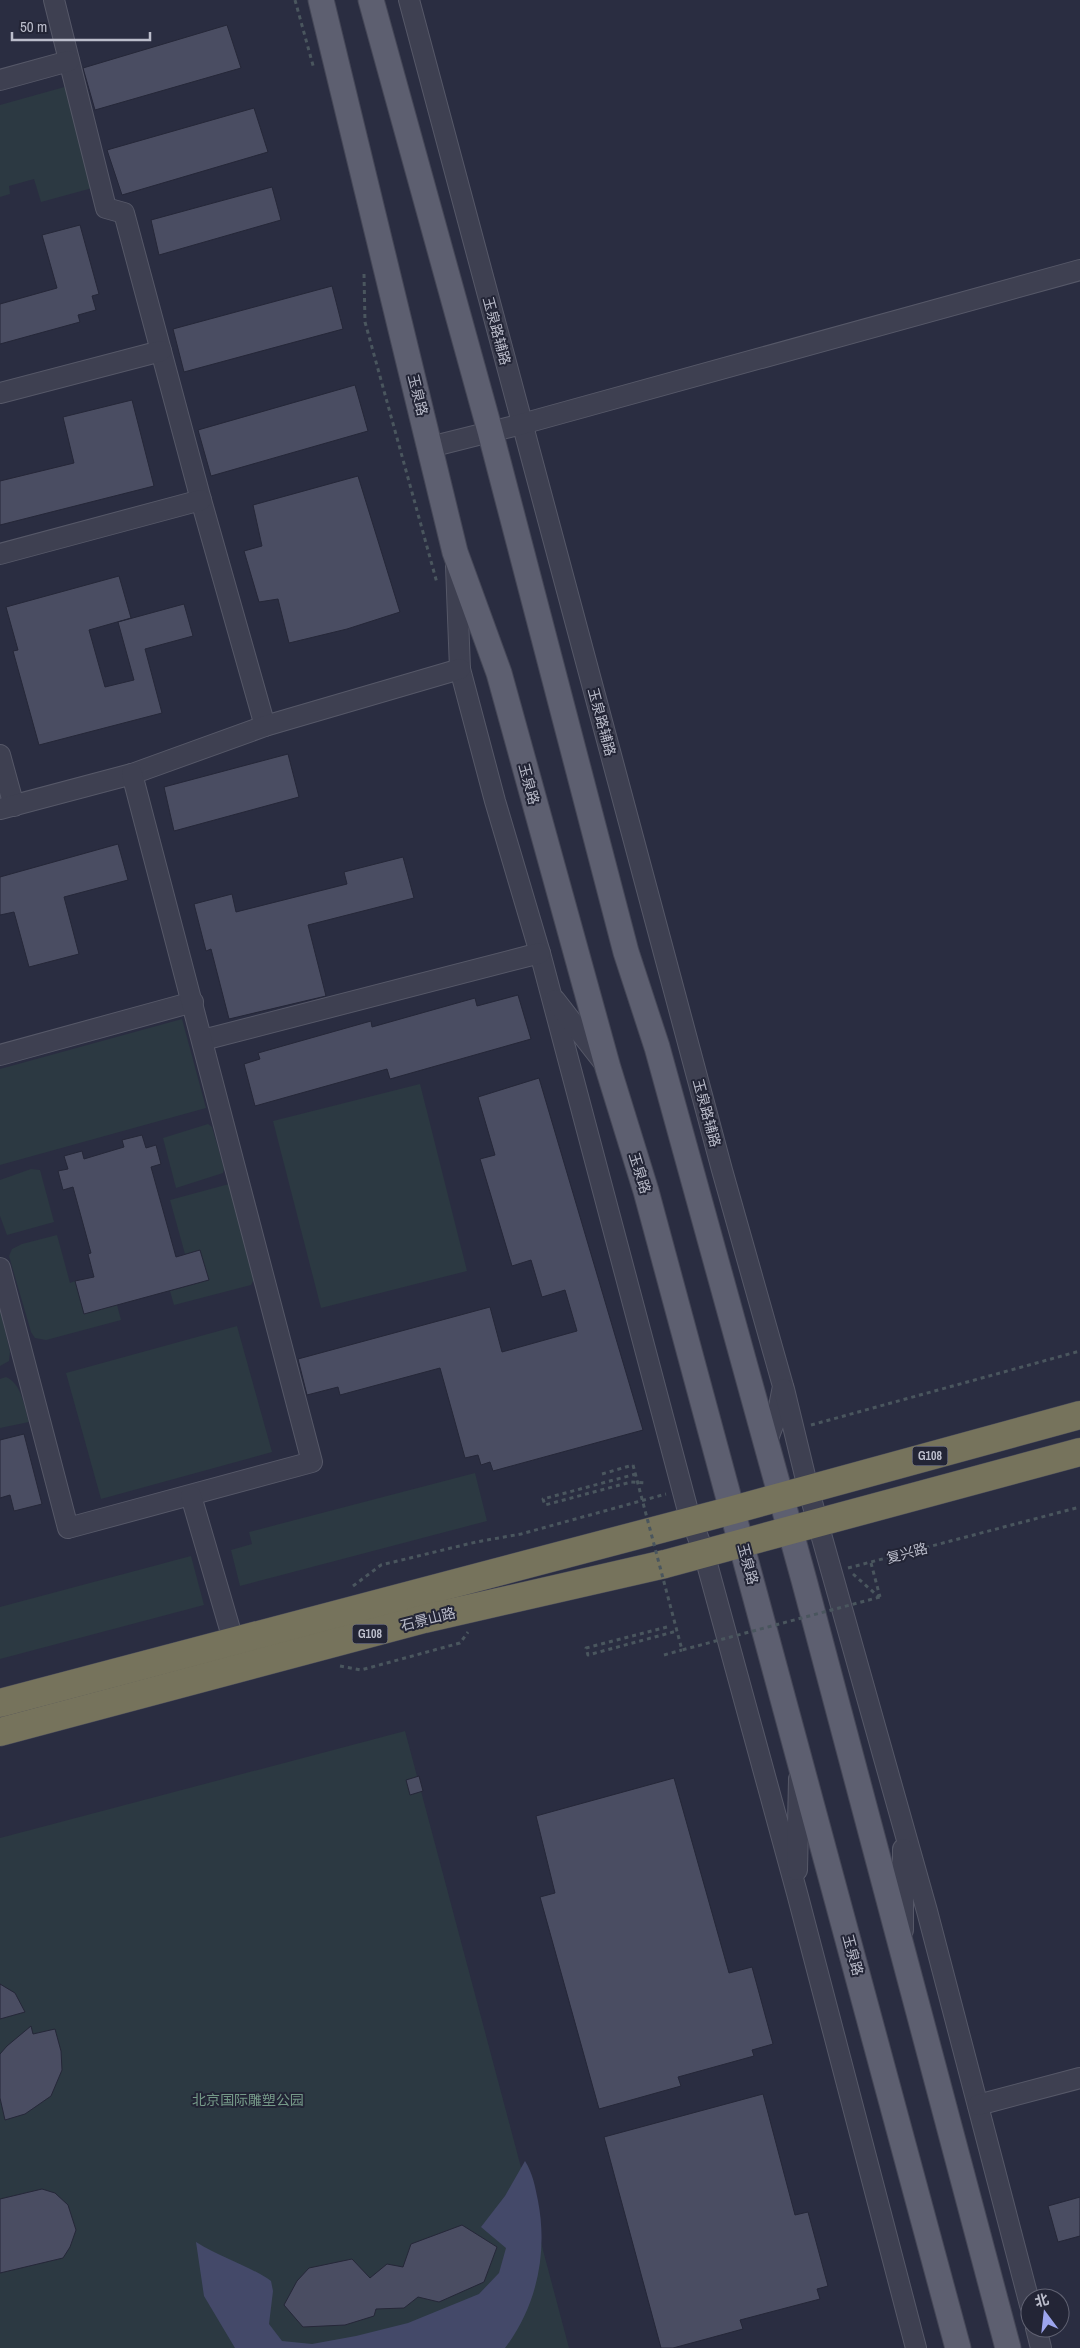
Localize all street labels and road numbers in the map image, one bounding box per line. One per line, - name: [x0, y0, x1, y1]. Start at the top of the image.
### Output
- street label: 玉泉路辅路: [479, 295, 515, 367]
- street label: 玉泉路: [404, 372, 432, 418]
- street label: 玉泉路辅路: [584, 686, 620, 758]
- street label: 玉泉路: [515, 761, 543, 807]
- street label: 玉泉路辅路: [689, 1077, 725, 1149]
- street label: 玉泉路: [625, 1150, 655, 1196]
- road number: G108: [912, 1446, 948, 1465]
- street label: 复兴路: [884, 1539, 930, 1567]
- street label: 玉泉路: [734, 1541, 762, 1587]
- street label: 石景山路: [399, 1603, 457, 1635]
- road number: G108: [352, 1625, 388, 1644]
- street label: 玉泉路: [839, 1932, 867, 1978]

